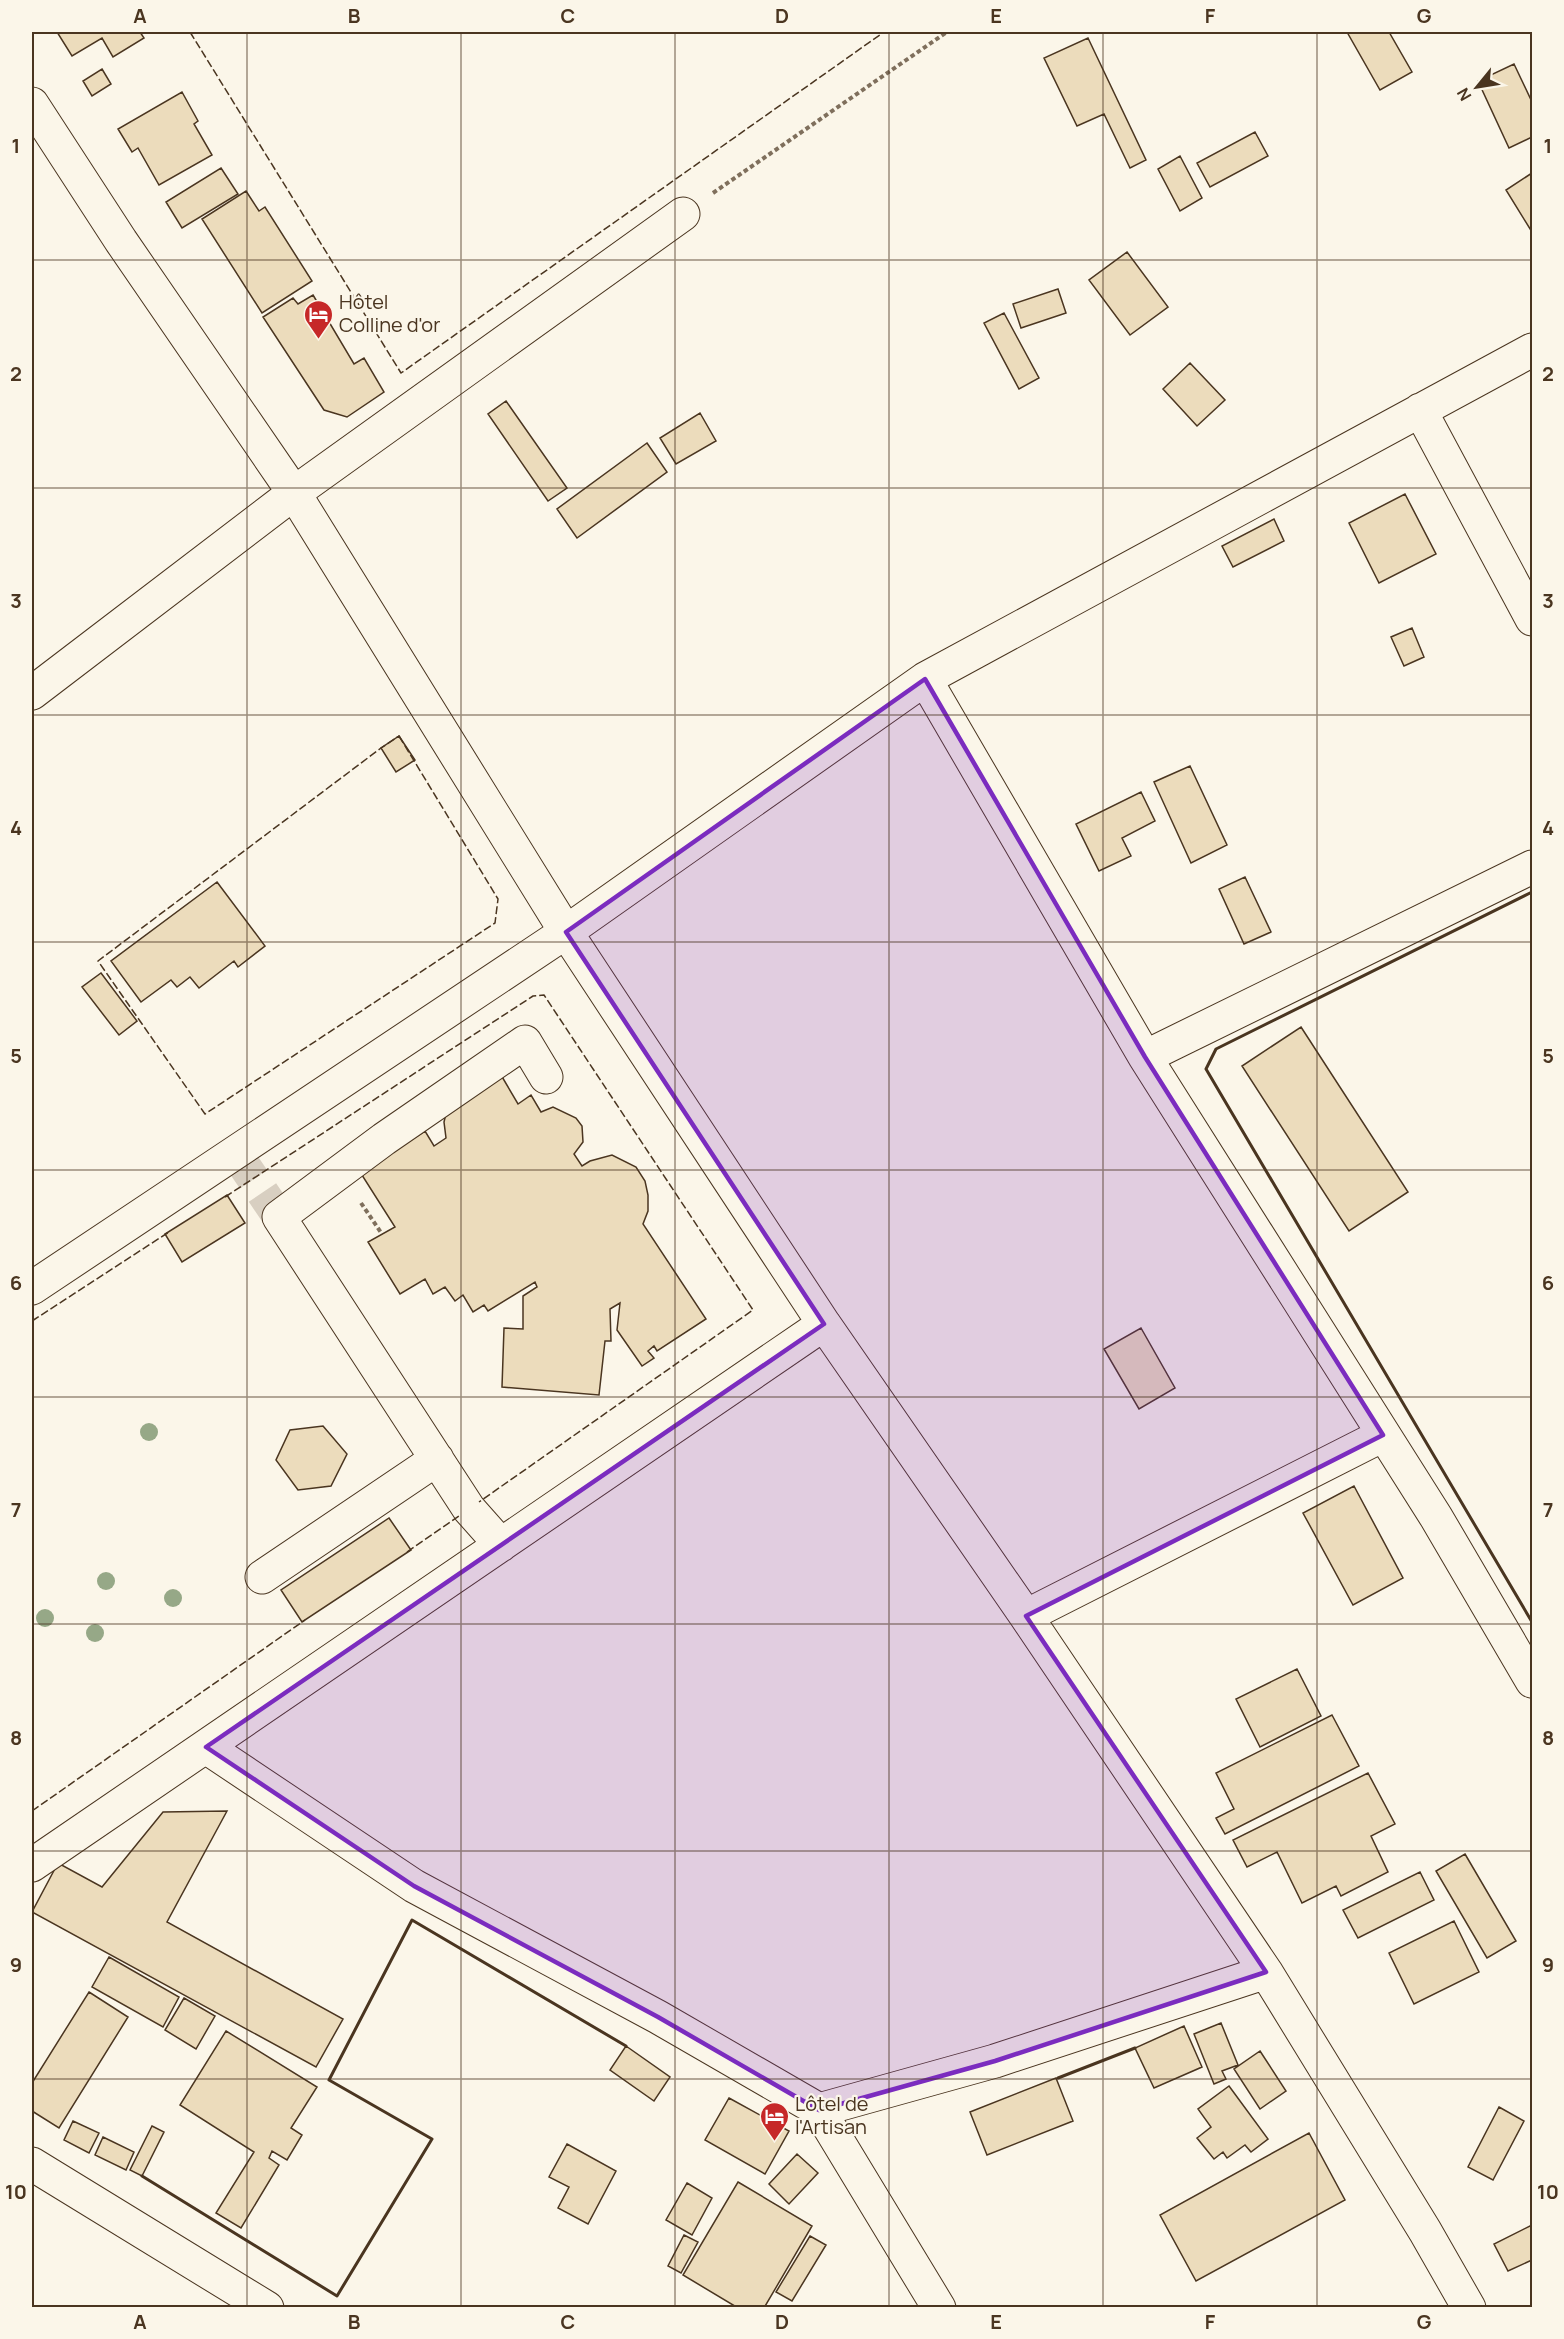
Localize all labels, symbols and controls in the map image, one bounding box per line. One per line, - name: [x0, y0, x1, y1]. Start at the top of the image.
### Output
- text: A: [133, 2, 147, 29]
- text: B: [348, 2, 361, 29]
- text: C: [561, 2, 575, 29]
- text: D: [775, 2, 789, 29]
- text: E: [990, 2, 1002, 29]
- text: F: [1205, 2, 1216, 29]
- text: G: [1417, 2, 1432, 29]
- north arrow: [1447, 57, 1507, 117]
- text: N: [1452, 84, 1476, 105]
- text: 1: [12, 132, 20, 159]
- text: 1: [1544, 132, 1552, 159]
- place label: Hôtel Colline d'or: [339, 288, 440, 338]
- hotel icon: Hôtel Colline d'or: [302, 298, 334, 340]
- text: 2: [10, 360, 22, 387]
- text: 2: [1542, 360, 1554, 387]
- text: 3: [10, 587, 22, 614]
- text: 3: [1542, 587, 1554, 614]
- text: 4: [10, 814, 22, 841]
- text: 4: [1542, 814, 1554, 841]
- text: 5: [10, 1042, 22, 1069]
- text: 5: [1542, 1042, 1554, 1069]
- text: 6: [10, 1269, 22, 1296]
- text: 6: [1542, 1269, 1554, 1296]
- text: 7: [11, 1496, 21, 1523]
- text: 7: [1543, 1496, 1553, 1523]
- text: 8: [10, 1724, 22, 1751]
- text: 8: [1542, 1724, 1554, 1751]
- text: 9: [10, 1951, 22, 1978]
- text: 9: [1542, 1951, 1554, 1978]
- place label: Lôtel de l'Artisan: [795, 2090, 869, 2140]
- hotel icon: Lôtel de l'Artisan: [758, 2100, 790, 2142]
- text: 10: [5, 2178, 27, 2205]
- text: 10: [1537, 2178, 1559, 2205]
- text: A: [133, 2308, 147, 2335]
- text: B: [348, 2308, 361, 2335]
- text: C: [561, 2308, 575, 2335]
- text: D: [775, 2308, 789, 2335]
- text: E: [990, 2308, 1002, 2335]
- text: F: [1205, 2308, 1216, 2335]
- text: G: [1417, 2308, 1432, 2335]

